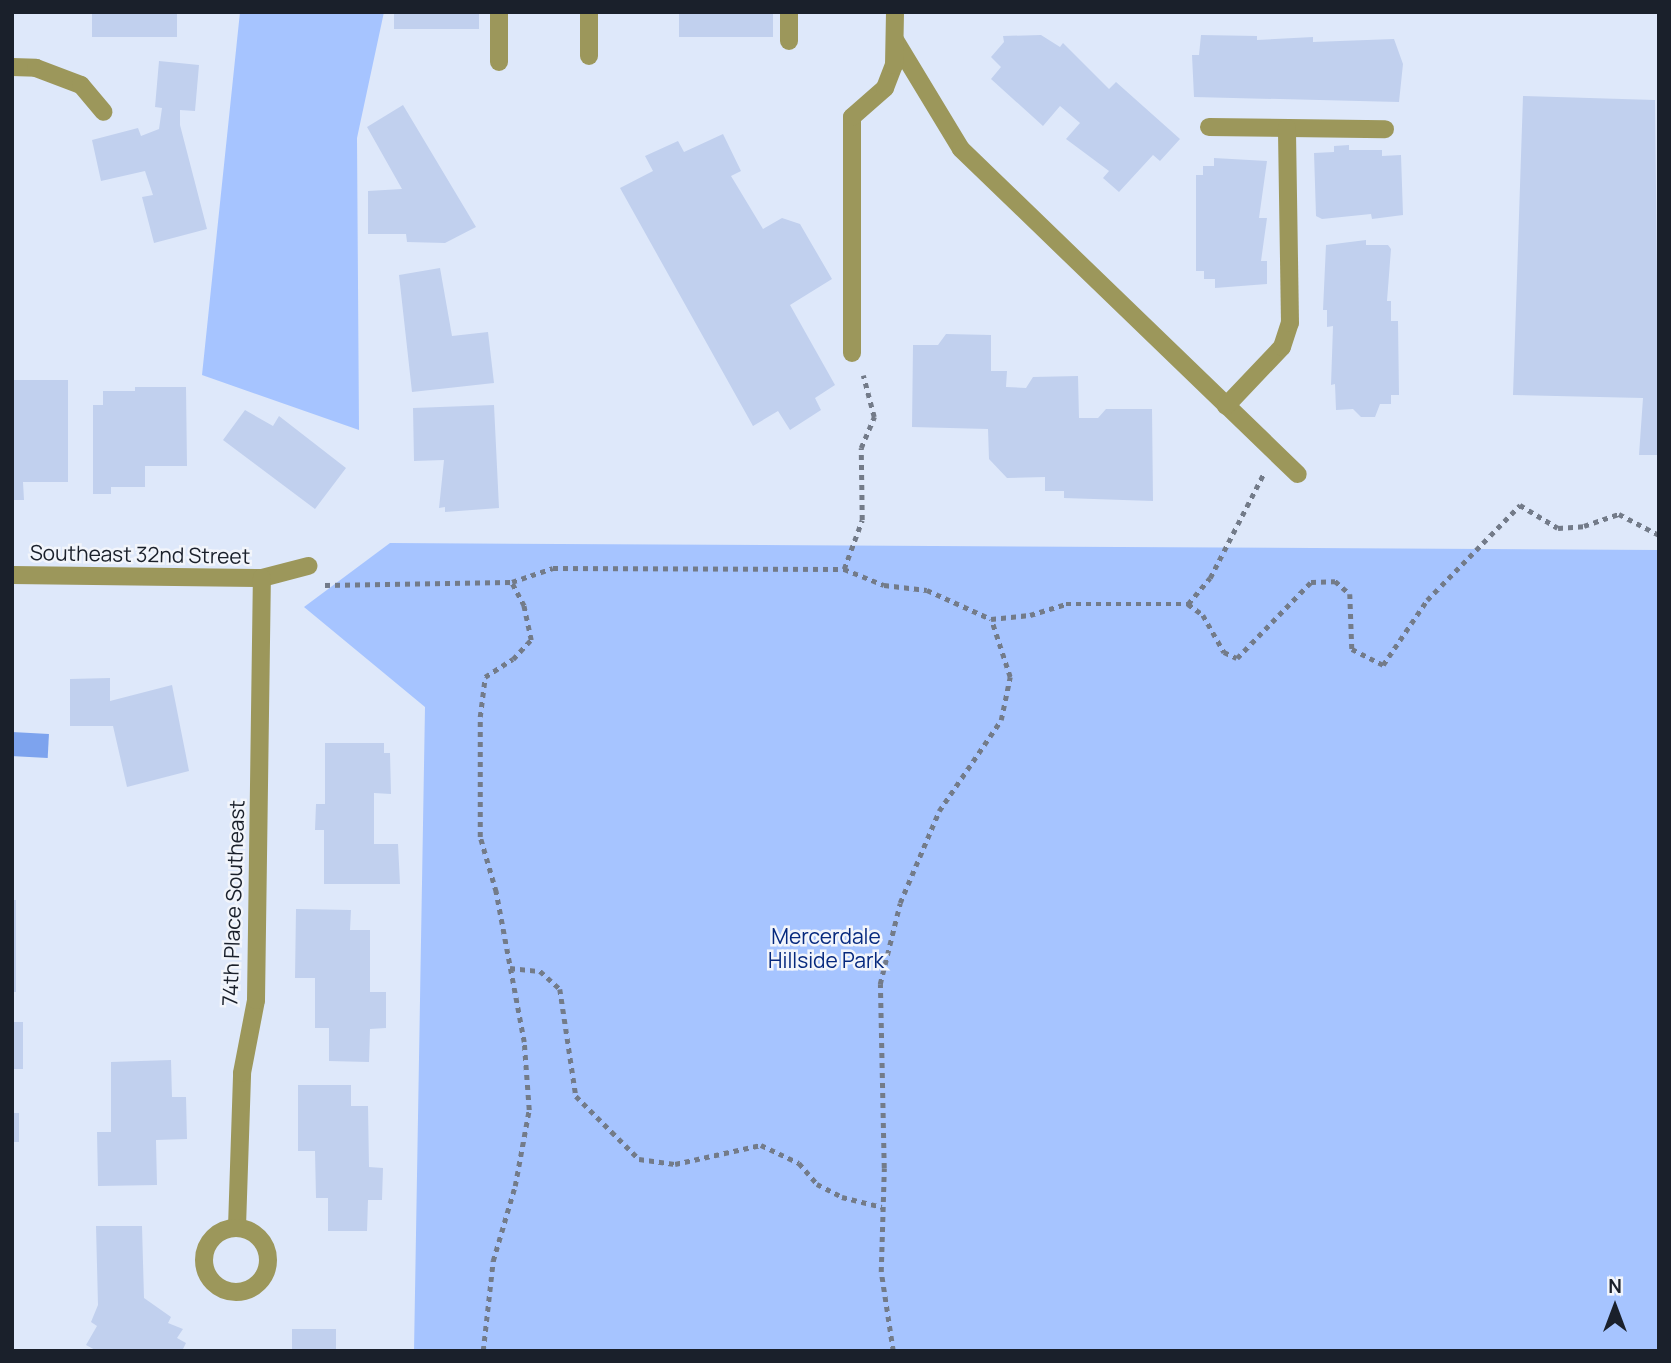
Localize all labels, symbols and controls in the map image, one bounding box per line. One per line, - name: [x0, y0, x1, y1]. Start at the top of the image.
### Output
- street label: Southeast 32nd Street: [30, 539, 250, 569]
- street label: 74th Place Southeast: [217, 800, 249, 1006]
- park label: Mercerdale Hillside Park: [768, 923, 884, 973]
- north arrow: [1580, 1272, 1650, 1342]
- text: N: [1608, 1273, 1622, 1299]

